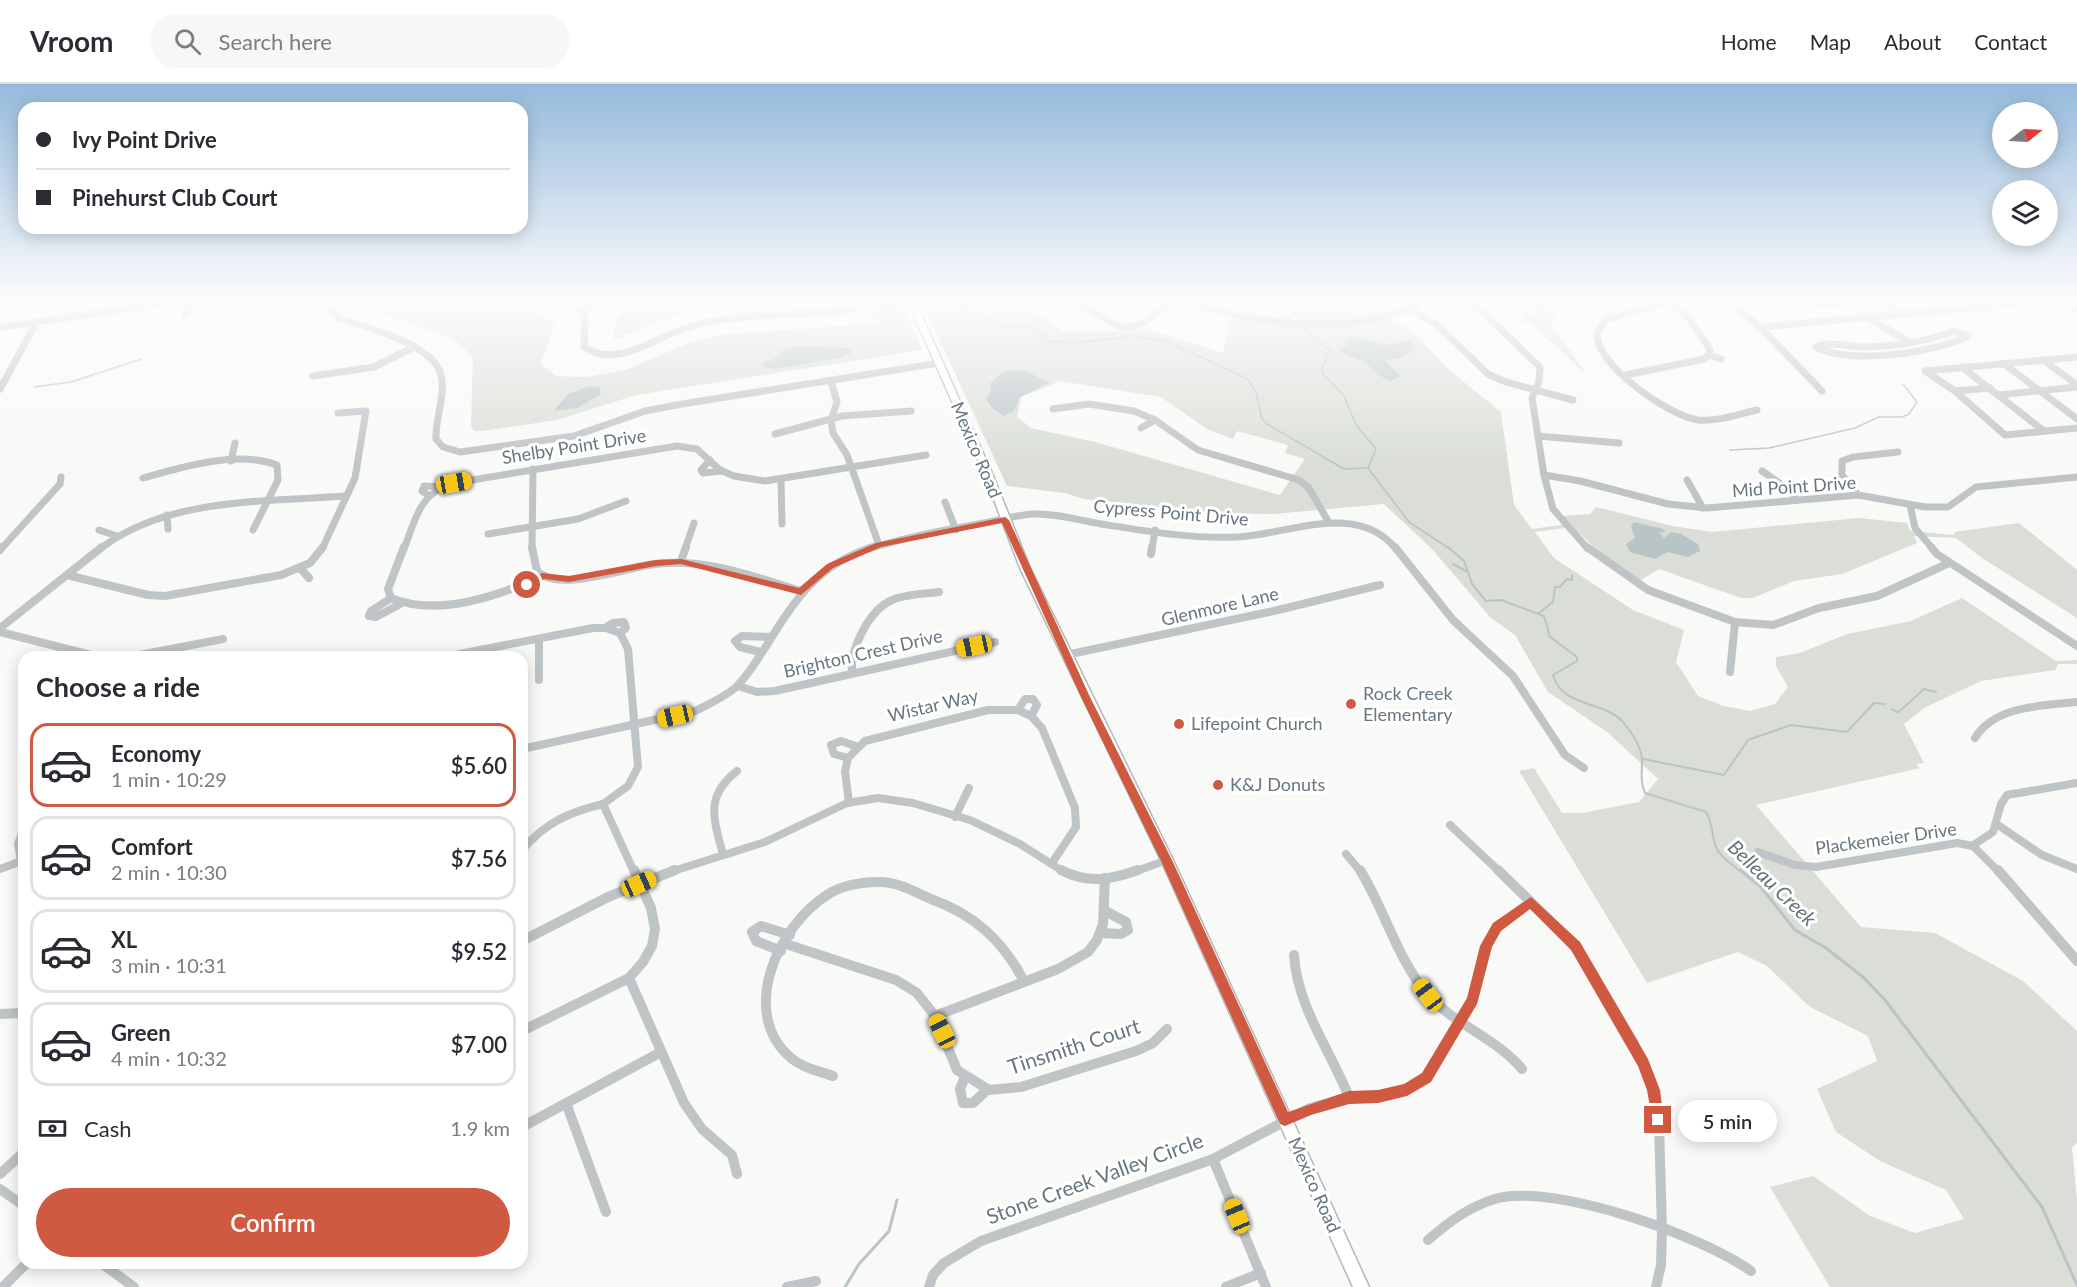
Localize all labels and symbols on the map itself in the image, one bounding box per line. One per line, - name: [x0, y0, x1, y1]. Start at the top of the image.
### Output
- north arrow: [1992, 102, 2058, 168]
- street label: Mexico Road: [947, 398, 1007, 501]
- street label: Shelby Point Drive: [500, 424, 647, 468]
- car: [435, 471, 473, 495]
- street label: Mid Point Drive: [1731, 471, 1857, 501]
- street label: Cypress Point Drive: [1093, 494, 1250, 530]
- route start: [513, 571, 540, 598]
- street label: Glenmore Lane: [1159, 582, 1281, 630]
- street label: Brighton Crest Drive: [781, 624, 944, 682]
- car: [955, 633, 993, 659]
- place label: Rock Creek Elementary: [1363, 682, 1453, 725]
- street label: Wistar Way: [885, 684, 981, 726]
- marker: Rock Creek Elementary: [1344, 697, 1358, 711]
- car: [655, 703, 695, 729]
- place label: Lifepoint Church: [1191, 712, 1323, 734]
- marker: Lifepoint Church: [1172, 717, 1186, 731]
- place label: K&J Donuts: [1230, 773, 1325, 795]
- marker: K&J Donuts: [1211, 778, 1225, 792]
- street label: Plackemeier Drive: [1814, 817, 1958, 859]
- water label: Belleau Creek: [1724, 834, 1822, 931]
- car: [619, 868, 659, 900]
- car: [1410, 975, 1446, 1015]
- car: [926, 1011, 958, 1051]
- street label: Tinsmith Court: [1004, 1012, 1143, 1079]
- callout: 5 min: [1679, 1099, 1778, 1141]
- route end: [1644, 1106, 1671, 1133]
- street label: Stone Creek Valley Circle: [983, 1127, 1206, 1229]
- street label: Mexico Road: [1284, 1133, 1346, 1236]
- car: [1222, 1196, 1252, 1236]

